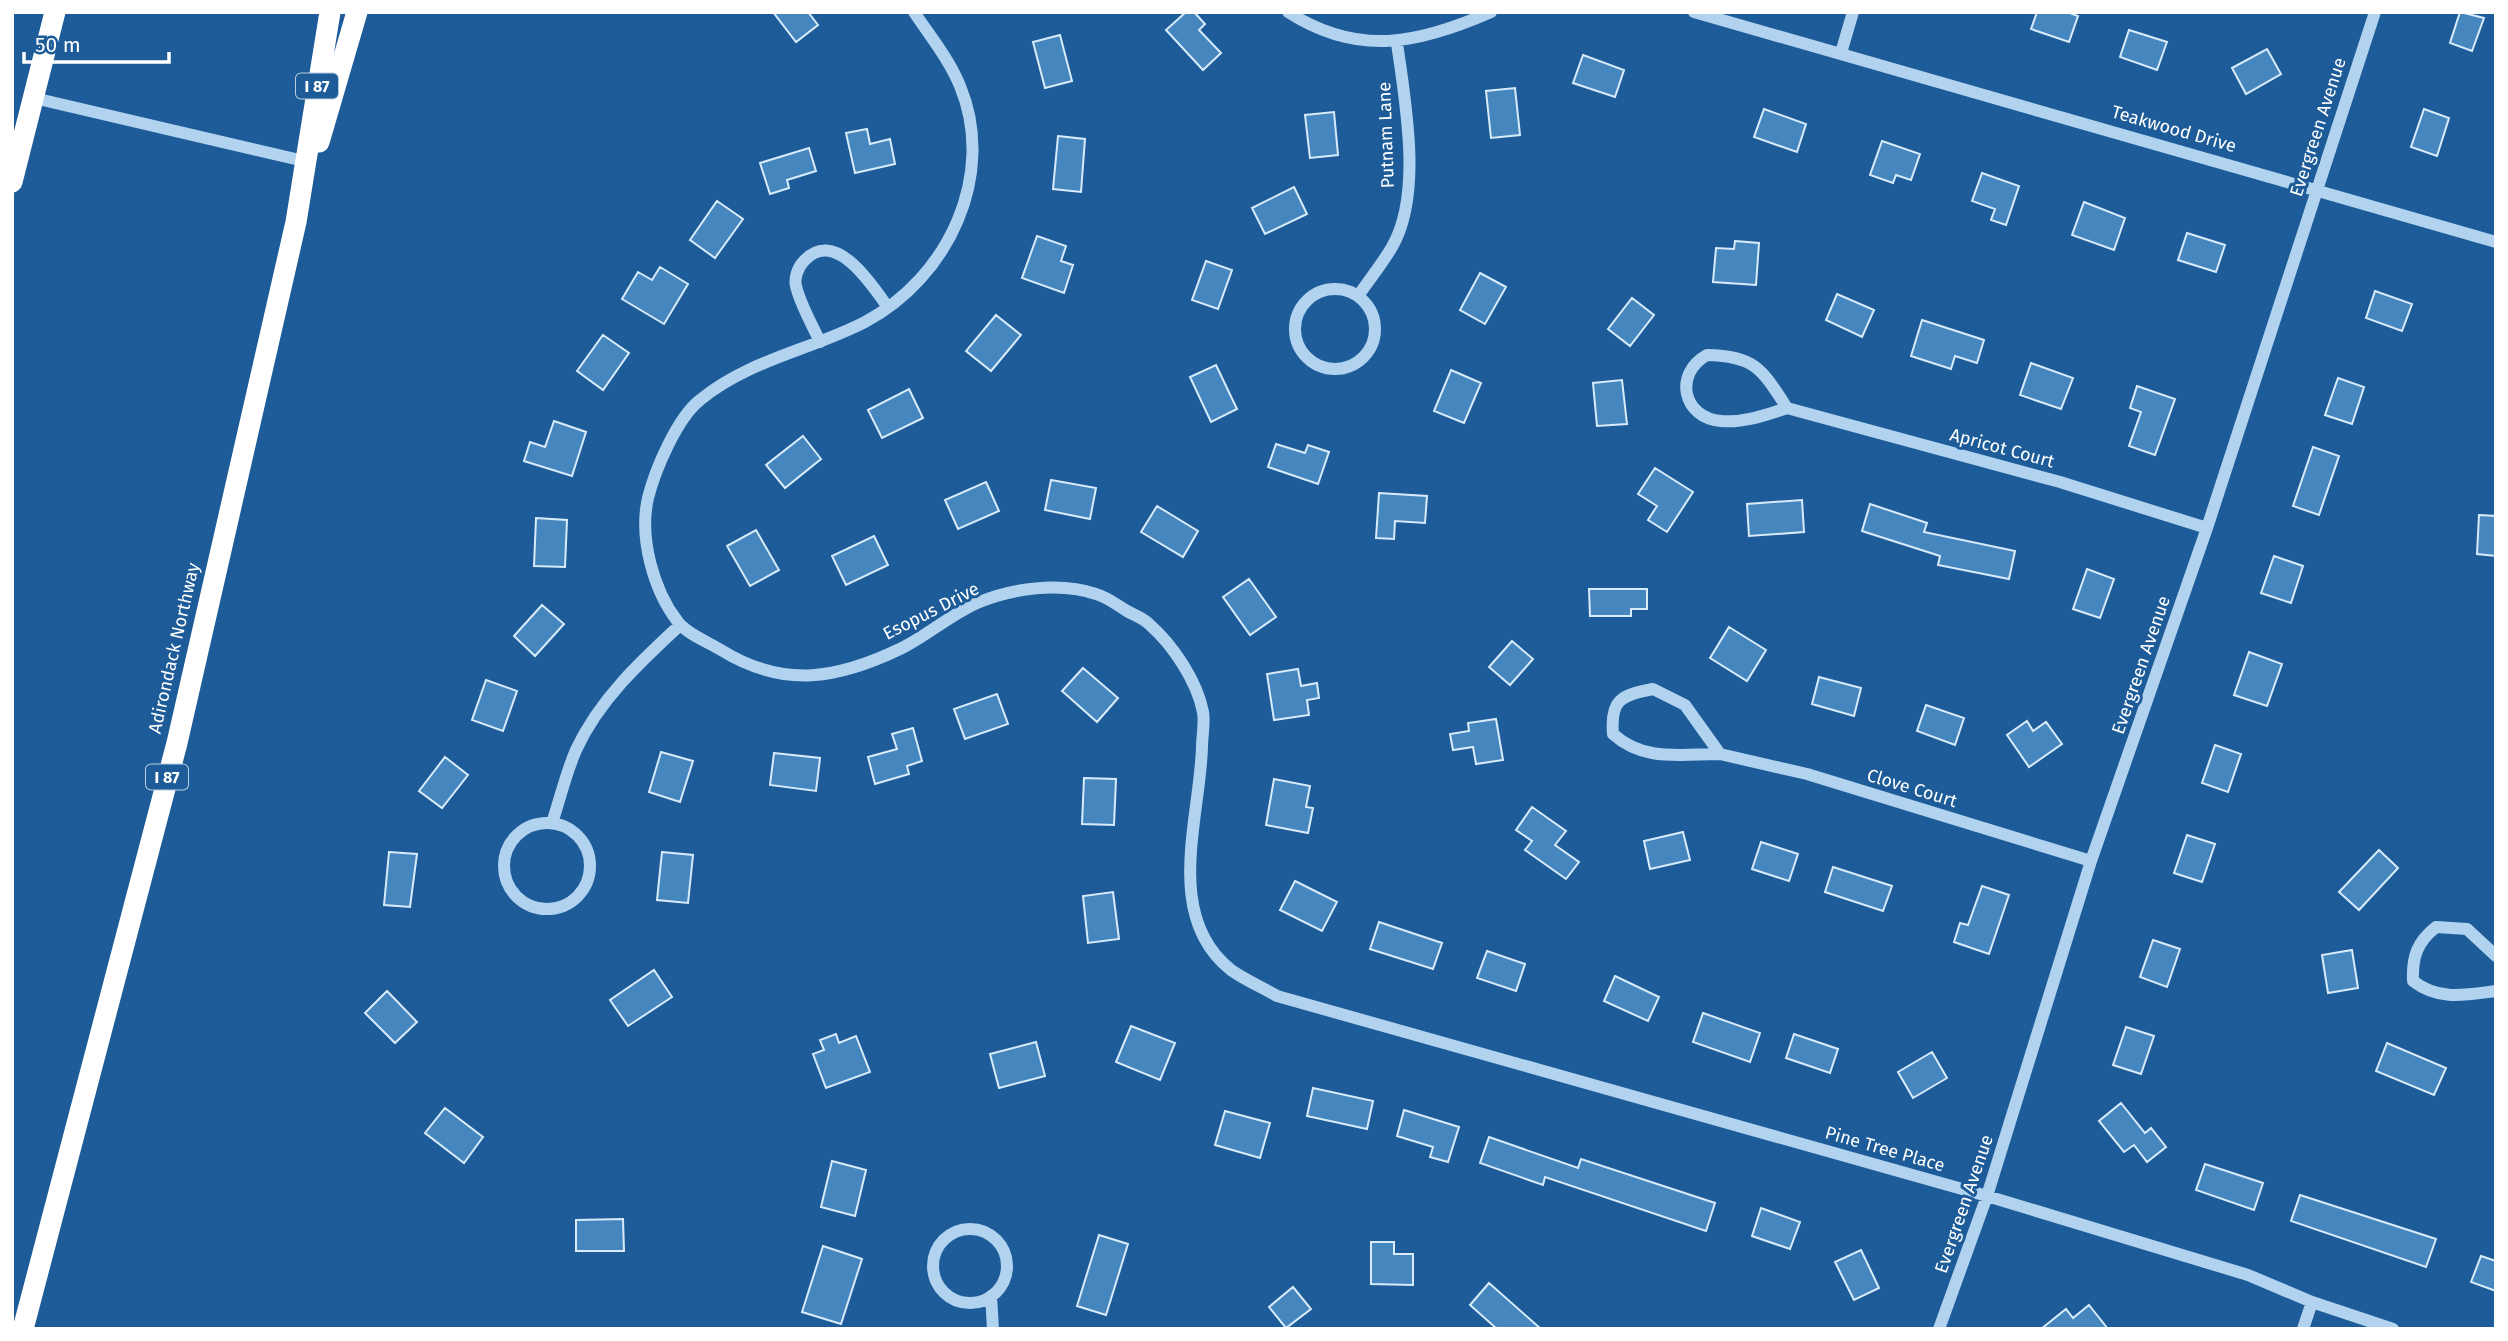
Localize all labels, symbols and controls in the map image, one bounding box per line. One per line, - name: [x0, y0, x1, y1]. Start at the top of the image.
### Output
- scale bar: [24, 21, 170, 65]
- text: 50 m: [35, 32, 81, 58]
- street label: Evergreen Avenue: [2285, 55, 2351, 199]
- road number: I 87: [296, 74, 338, 99]
- street label: Putnam Lane: [1373, 81, 1399, 189]
- street label: Teakwood Drive: [2109, 101, 2239, 157]
- street label: Apricot Court: [1947, 423, 2057, 473]
- street label: Adirondack Northway: [144, 560, 204, 736]
- street label: Esopus Drive: [879, 577, 983, 645]
- street label: Evergreen Avenue: [2107, 593, 2175, 737]
- road number: I 87: [146, 764, 188, 790]
- street label: Clove Court: [1864, 764, 1960, 812]
- street label: Pine Tree Place: [1823, 1121, 1947, 1177]
- street label: Evergreen Avenue: [1930, 1132, 1998, 1276]

